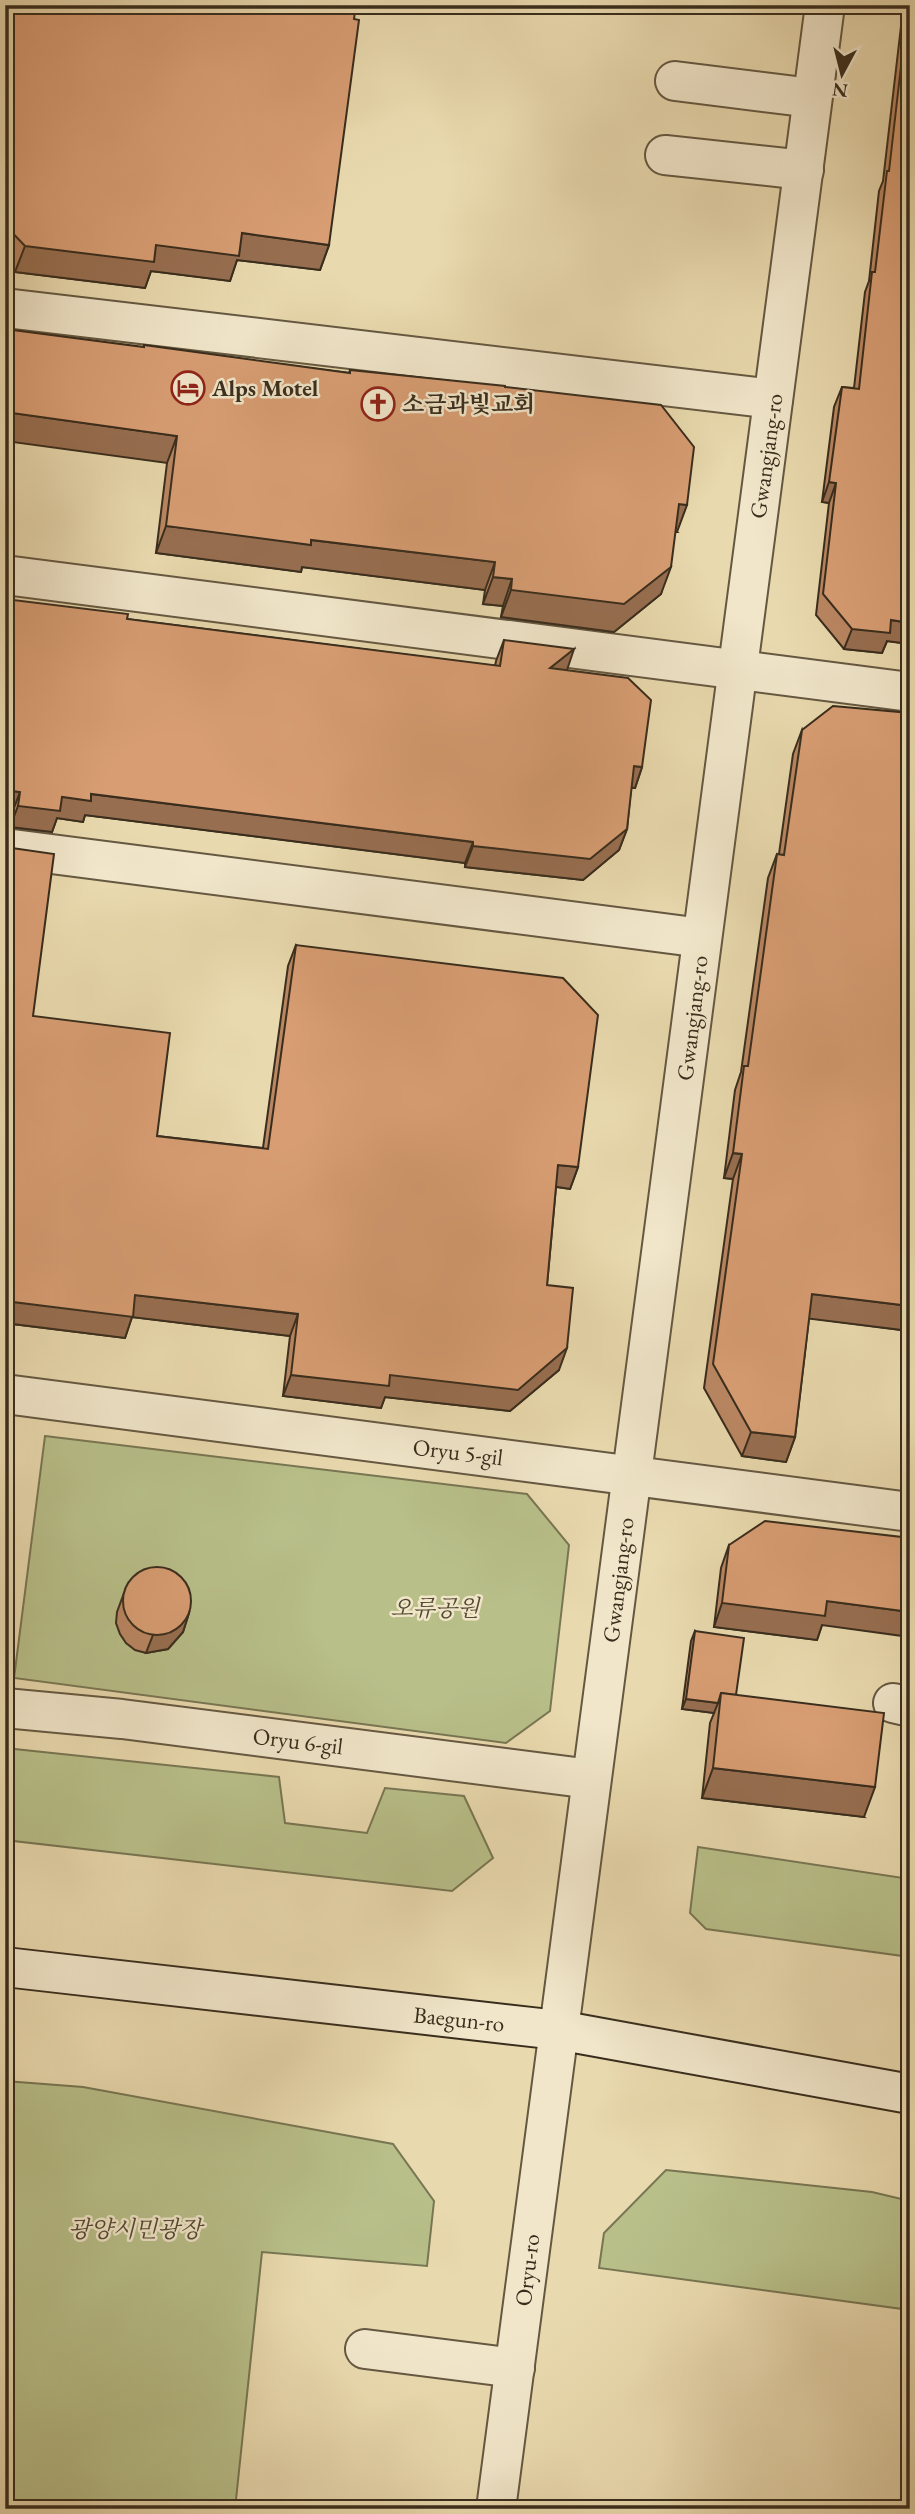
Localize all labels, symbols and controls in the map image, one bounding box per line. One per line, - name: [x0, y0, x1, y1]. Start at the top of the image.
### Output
- north arrow: [806, 38, 876, 108]
- text: N: [830, 77, 849, 104]
- hotel icon: Alps Motel: [169, 369, 207, 407]
- place label: Alps Motel: [211, 373, 319, 403]
- church icon: 소금과빛교회: [359, 385, 397, 423]
- place label: 소금과빛교회: [402, 389, 535, 419]
- street label: Gwangjang-ro: [742, 392, 790, 520]
- street label: Gwangjang-ro: [669, 954, 715, 1082]
- street label: Oryu 5-gil: [411, 1432, 505, 1472]
- street label: Gwangjang-ro: [595, 1516, 641, 1644]
- park label: 오류공원: [391, 1593, 481, 1623]
- street label: Oryu 6-gil: [251, 1721, 345, 1761]
- street label: Baegun-ro: [412, 1999, 506, 2039]
- park label: 광양시민광장: [68, 2214, 205, 2244]
- street label: Oryu-ro: [508, 2232, 546, 2308]

